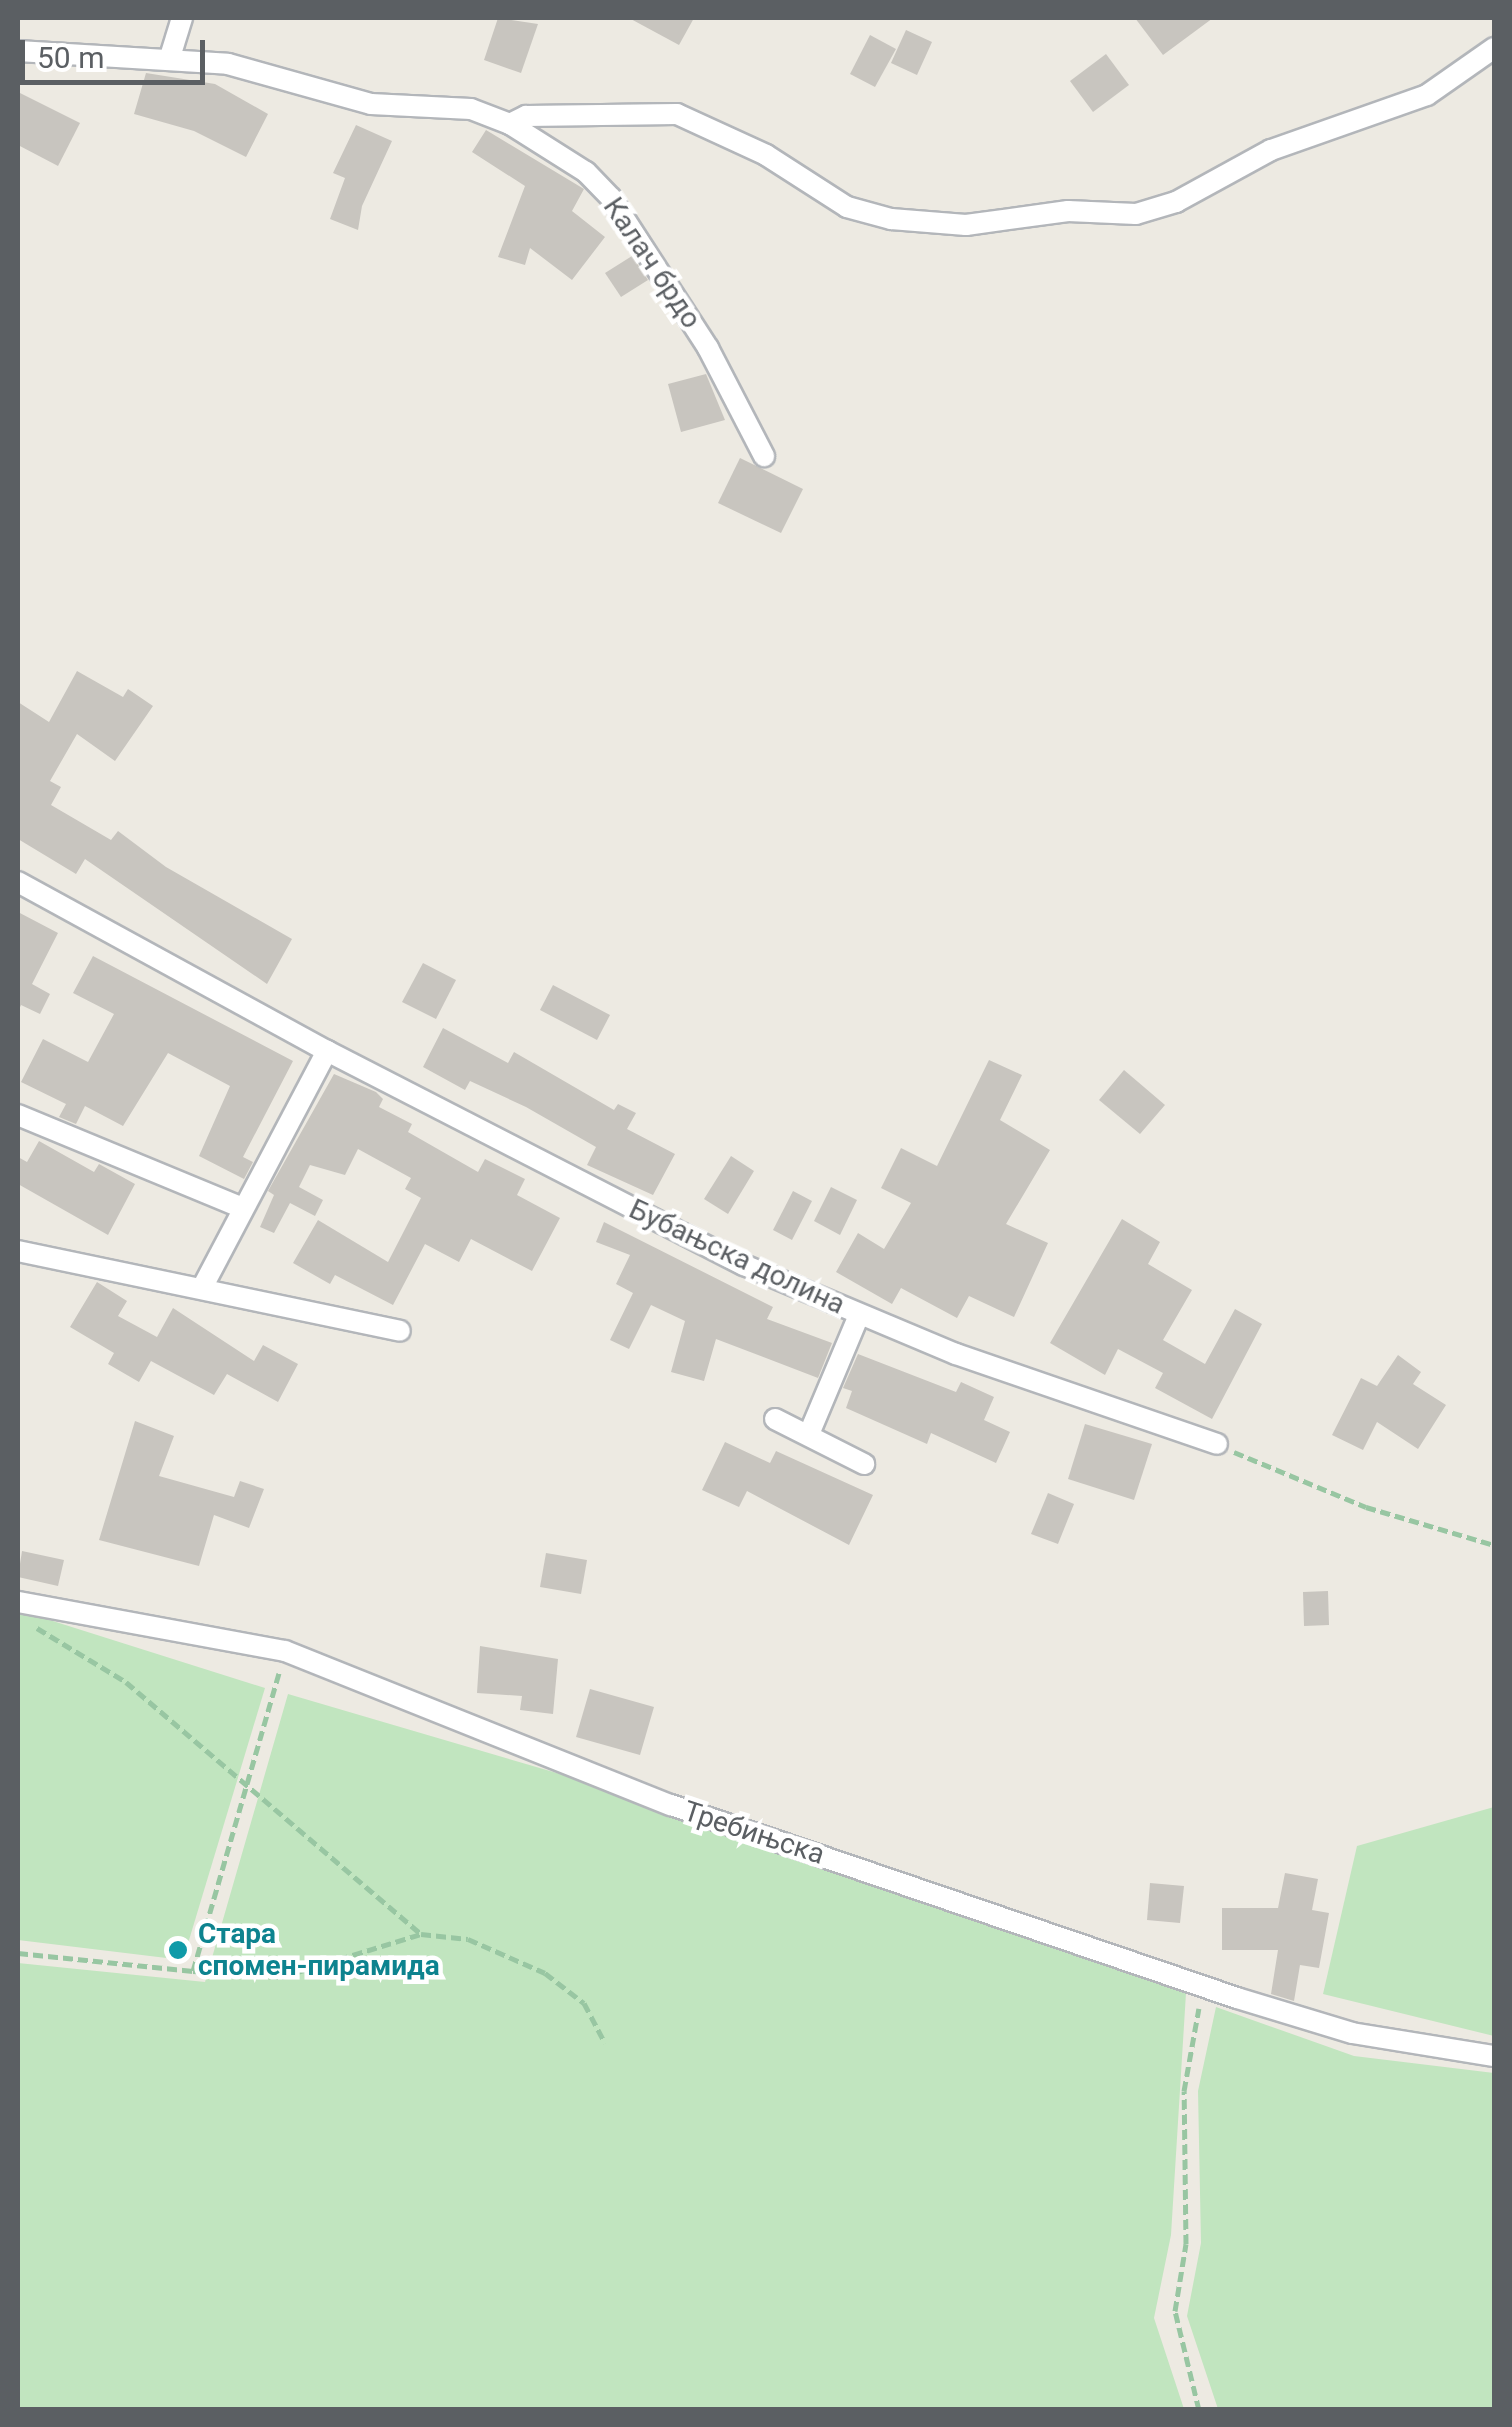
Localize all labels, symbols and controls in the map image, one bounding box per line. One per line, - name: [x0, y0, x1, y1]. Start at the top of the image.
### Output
- scale bar: [25, 20, 210, 82]
- text: 50 m: [37, 40, 104, 75]
- street label: Калач брдо: [596, 191, 708, 335]
- street label: Бубањска долина: [624, 1192, 850, 1322]
- street label: Требињска: [679, 1794, 829, 1872]
- place label: Стара спомен-пирамида: [198, 1917, 440, 1983]
- marker: Стара спомен-пирамида: [167, 1939, 189, 1961]

